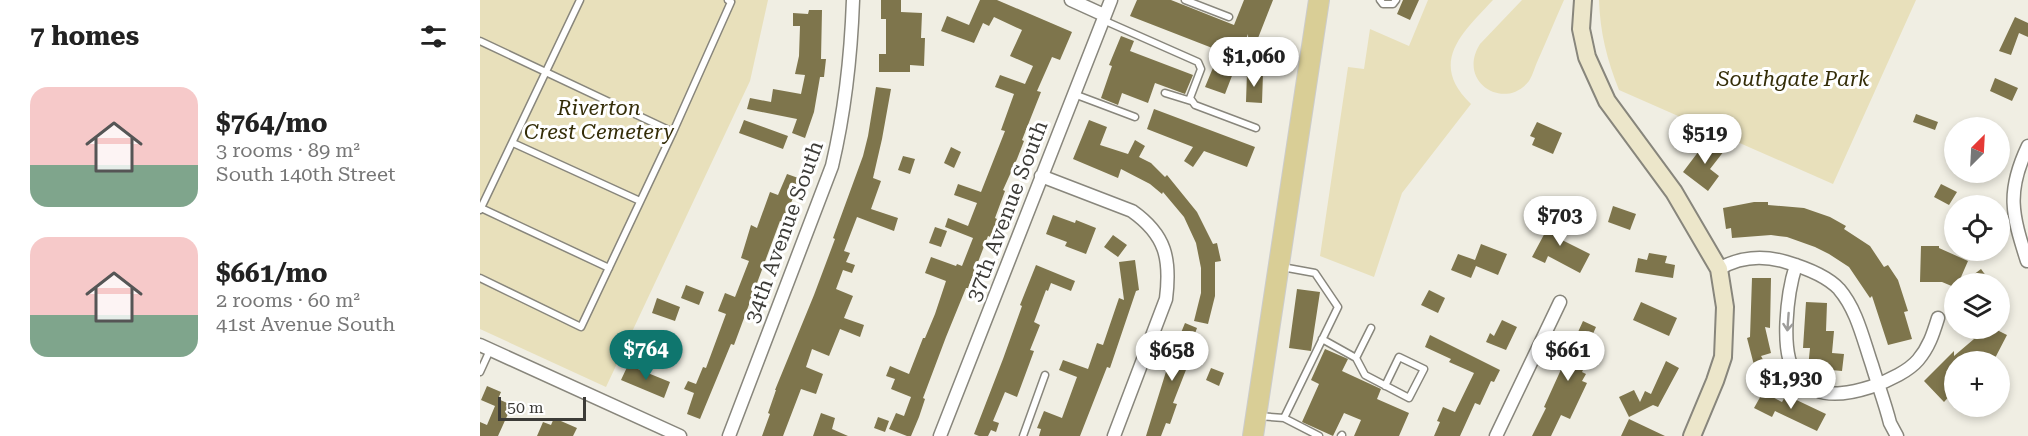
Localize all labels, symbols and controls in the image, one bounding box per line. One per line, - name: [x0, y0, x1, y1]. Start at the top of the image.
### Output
- icon: filters: [417, 20, 450, 53]
- text: 7 homes: [30, 21, 139, 51]
- pin: $1,060: [1205, 37, 1303, 88]
- text: $1,060: [1223, 44, 1285, 68]
- park label: Southgate Park: [1716, 67, 1870, 91]
- park label: Riverton Crest Cemetery: [524, 96, 674, 144]
- text: $764/mo: [216, 108, 328, 138]
- icon: home: [78, 111, 150, 183]
- pin: $519: [1669, 114, 1741, 165]
- street label: 37th Avenue South: [961, 117, 1053, 305]
- north arrow: [1944, 117, 2010, 183]
- map controls: [1944, 117, 2010, 417]
- text: $519: [1683, 121, 1727, 145]
- street label: 34th Avenue South: [740, 137, 828, 326]
- text: 3 rooms · 89 m²: [216, 138, 360, 162]
- text: South 140th Street: [216, 162, 395, 186]
- button: locate: [1944, 195, 2010, 261]
- pin: $703: [1524, 196, 1596, 247]
- text: $703: [1538, 203, 1582, 227]
- text: $661/mo: [216, 258, 328, 288]
- icon: home: [78, 261, 150, 333]
- button: layers: [1944, 273, 2010, 339]
- text: 2 rooms · 60 m²: [216, 288, 360, 312]
- text: 41st Avenue South: [216, 312, 395, 336]
- one-way arrow: [1782, 312, 1793, 332]
- pin: $764: [610, 330, 682, 381]
- pin: $658: [1136, 331, 1208, 382]
- pin: $661: [1532, 331, 1604, 382]
- text: $764: [624, 337, 668, 361]
- text: $658: [1150, 338, 1194, 362]
- text: $661: [1546, 338, 1590, 362]
- button: +: [1944, 351, 2010, 417]
- pin: $1,930: [1742, 359, 1840, 410]
- text: $1,930: [1760, 366, 1822, 390]
- scale bar: [498, 394, 586, 422]
- text: 50 m: [507, 398, 544, 417]

